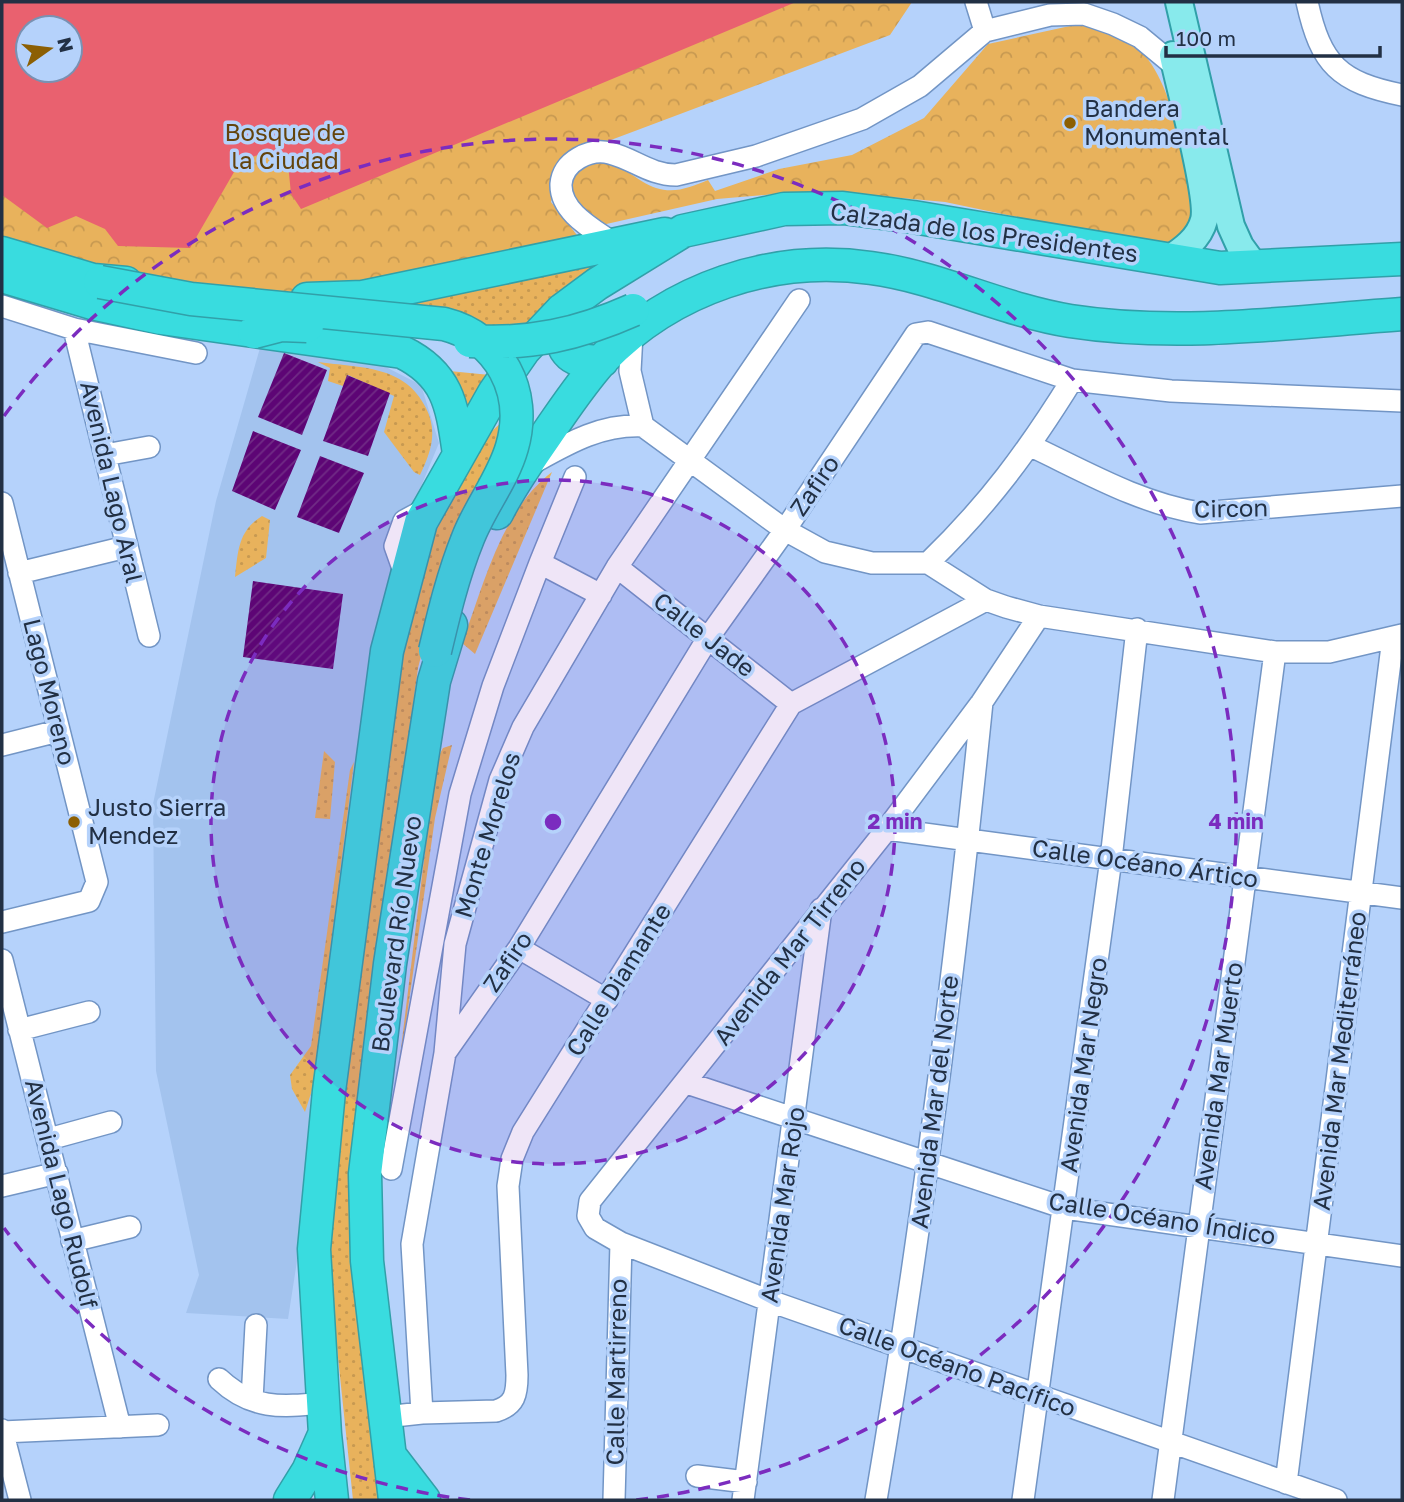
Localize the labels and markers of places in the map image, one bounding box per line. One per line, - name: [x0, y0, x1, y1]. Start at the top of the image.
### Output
- place label: Bandera Monumental: [1084, 93, 1229, 150]
- marker: Bandera Monumental: [1062, 115, 1078, 131]
- place label: Justo Sierra Mendez: [88, 792, 226, 849]
- centre of rings: [541, 810, 565, 834]
- marker: Justo Sierra Mendez: [66, 814, 82, 830]

